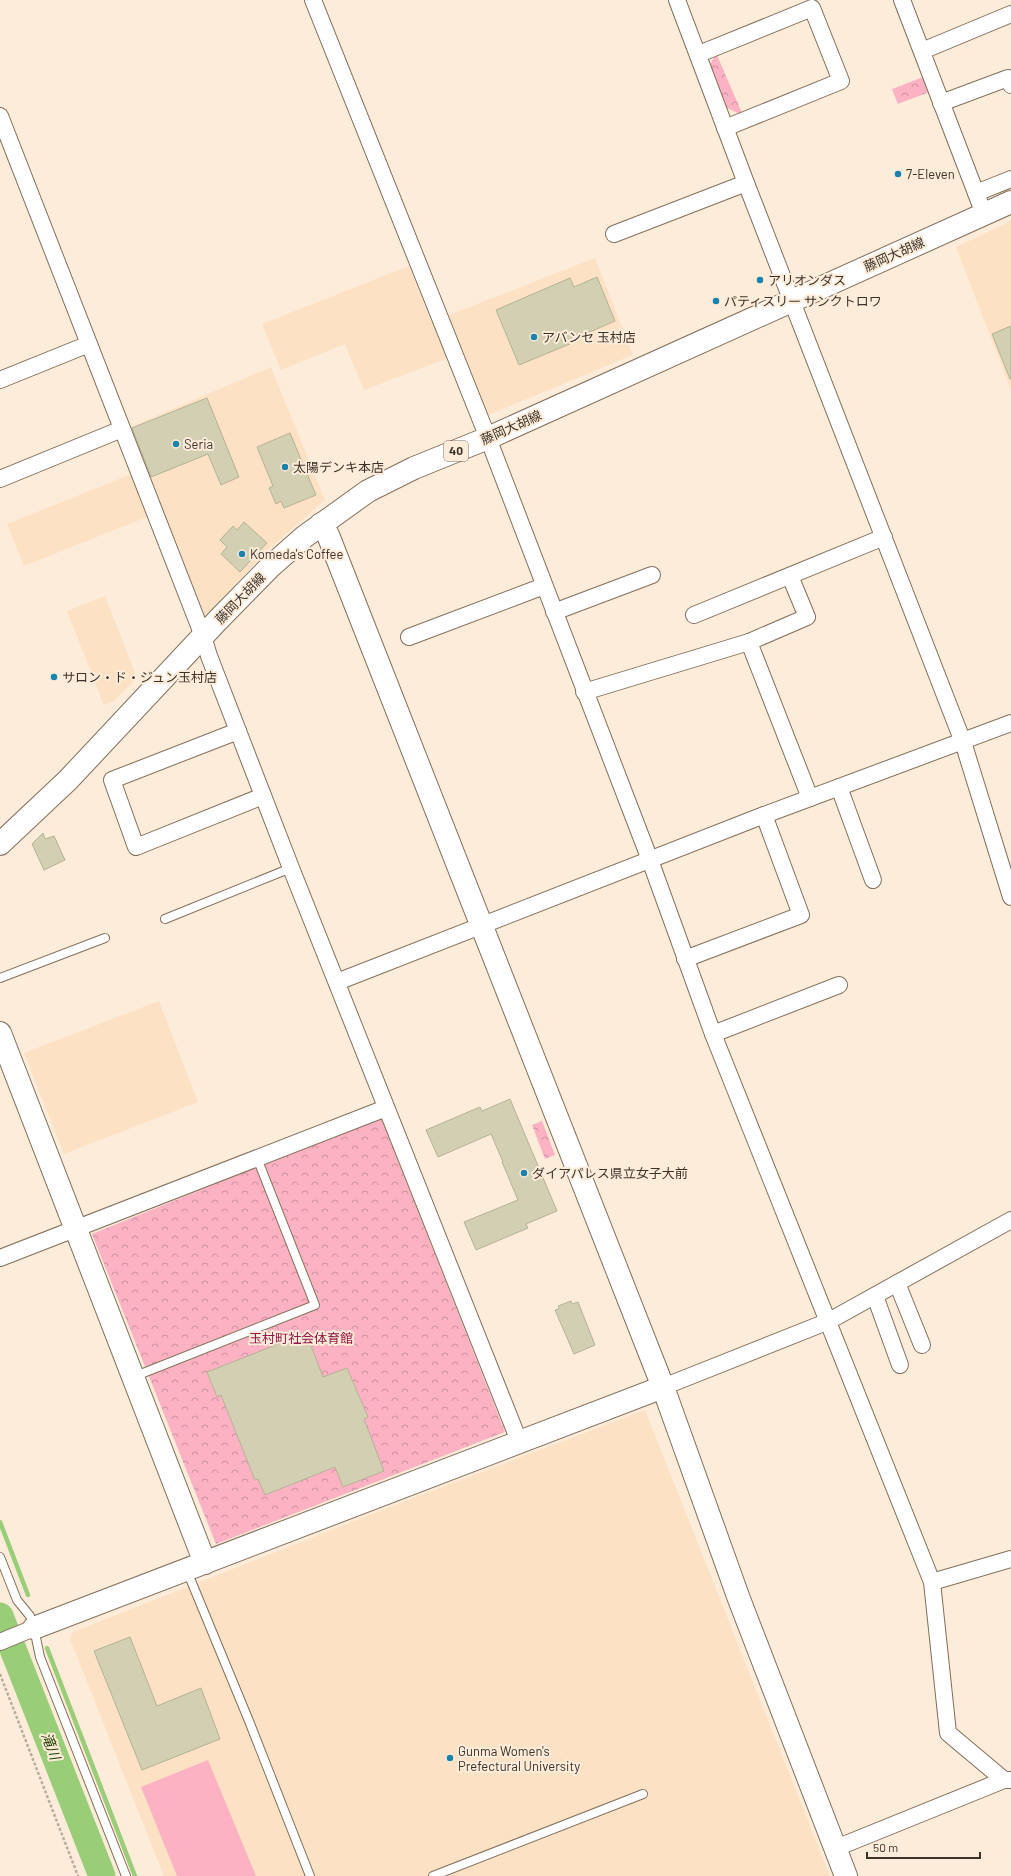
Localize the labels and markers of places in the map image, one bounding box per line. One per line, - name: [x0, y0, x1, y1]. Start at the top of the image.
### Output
- place label: 7-Eleven: [906, 166, 955, 182]
- marker: 7-Eleven: [893, 169, 903, 179]
- place label: アリオンダス: [768, 272, 846, 288]
- marker: アリオンダス: [755, 275, 765, 285]
- place label: パティスリー サンクトロワ: [724, 293, 882, 309]
- marker: パティスリー サンクトロワ: [711, 296, 721, 306]
- place label: アバンセ 玉村店: [542, 329, 636, 345]
- marker: アバンセ 玉村店: [529, 332, 539, 342]
- place label: Seria: [184, 436, 213, 452]
- marker: Seria: [171, 439, 181, 449]
- place label: 太陽デンキ本店: [293, 459, 384, 475]
- marker: 太陽デンキ本店: [280, 462, 290, 472]
- place label: Komeda's Coffee: [250, 546, 343, 562]
- marker: Komeda's Coffee: [237, 549, 247, 559]
- place label: サロン・ド・ジュン玉村店: [62, 669, 217, 685]
- marker: サロン・ド・ジュン玉村店: [49, 672, 59, 682]
- place label: ダイアパレス県立女子大前: [532, 1165, 688, 1181]
- marker: ダイアパレス県立女子大前: [519, 1168, 529, 1178]
- place label: Gunma Women's Prefectural University: [458, 1743, 580, 1774]
- marker: Gunma Women's Prefectural University: [445, 1753, 455, 1763]

